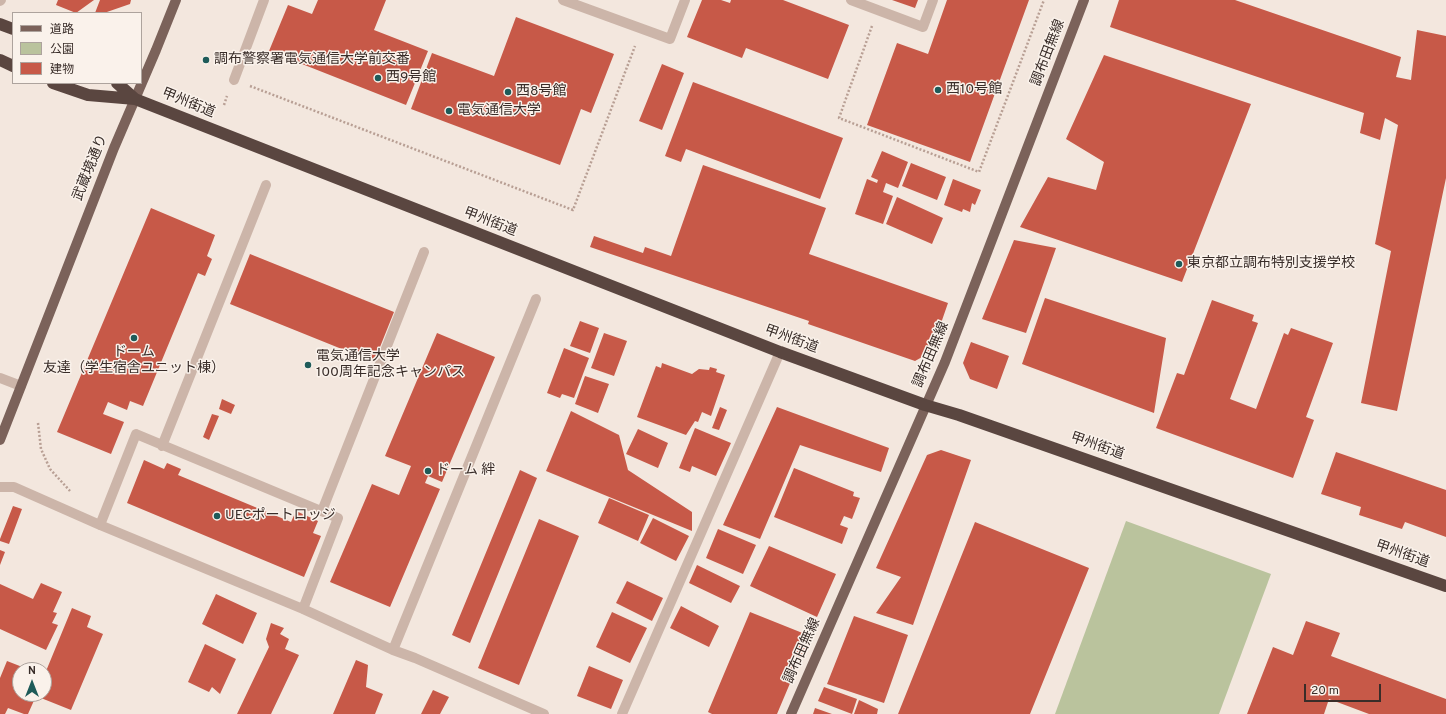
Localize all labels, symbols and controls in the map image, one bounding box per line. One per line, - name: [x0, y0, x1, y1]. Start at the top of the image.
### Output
- legend: [12, 12, 142, 84]
- street label: 調布田無線: [1029, 17, 1069, 89]
- text: 道路: [50, 22, 74, 38]
- text: 公園: [50, 42, 74, 58]
- place label: 調布警察署電気通信大学前交番: [214, 52, 410, 68]
- marker: 調布警察署電気通信大学前交番: [201, 55, 211, 65]
- text: 建物: [50, 62, 74, 78]
- place label: 西9号館: [386, 70, 436, 86]
- marker: 西9号館: [373, 73, 383, 83]
- place label: 西10号館: [946, 82, 1002, 98]
- place label: 西8号館: [516, 84, 567, 100]
- marker: 西10号館: [933, 85, 943, 95]
- street label: 甲州街道: [159, 86, 217, 122]
- marker: 西8号館: [503, 87, 513, 97]
- place label: 電気通信大学: [457, 103, 541, 119]
- marker: 電気通信大学: [444, 106, 454, 116]
- street label: 武蔵境通り: [70, 132, 112, 204]
- street label: 甲州街道: [461, 205, 519, 241]
- place label: 東京都立調布特別支援学校: [1187, 256, 1355, 272]
- marker: 東京都立調布特別支援学校: [1174, 259, 1184, 269]
- street label: 調布田無線: [911, 320, 953, 390]
- street label: 甲州街道: [762, 323, 820, 357]
- marker: ドーム 友達（学生宿舎ユニット棟）: [129, 333, 139, 343]
- place label: ドーム 友達（学生宿舎ユニット棟）: [43, 345, 225, 378]
- place label: 電気通信大学 100周年記念キャンパス: [316, 349, 465, 382]
- marker: 電気通信大学 100周年記念キャンパス: [303, 360, 313, 370]
- street label: 甲州街道: [1068, 430, 1126, 464]
- place label: ドーム 絆: [436, 463, 495, 479]
- marker: ドーム 絆: [423, 466, 433, 476]
- place label: UECポートロッジ: [225, 508, 336, 524]
- marker: UECポートロッジ: [212, 511, 222, 521]
- street label: 甲州街道: [1373, 538, 1431, 572]
- street label: 調布田無線: [781, 616, 825, 686]
- north arrow: [12, 662, 52, 702]
- text: N: [28, 664, 36, 678]
- scale bar: [1306, 676, 1383, 702]
- text: 20 m: [1311, 683, 1339, 699]

